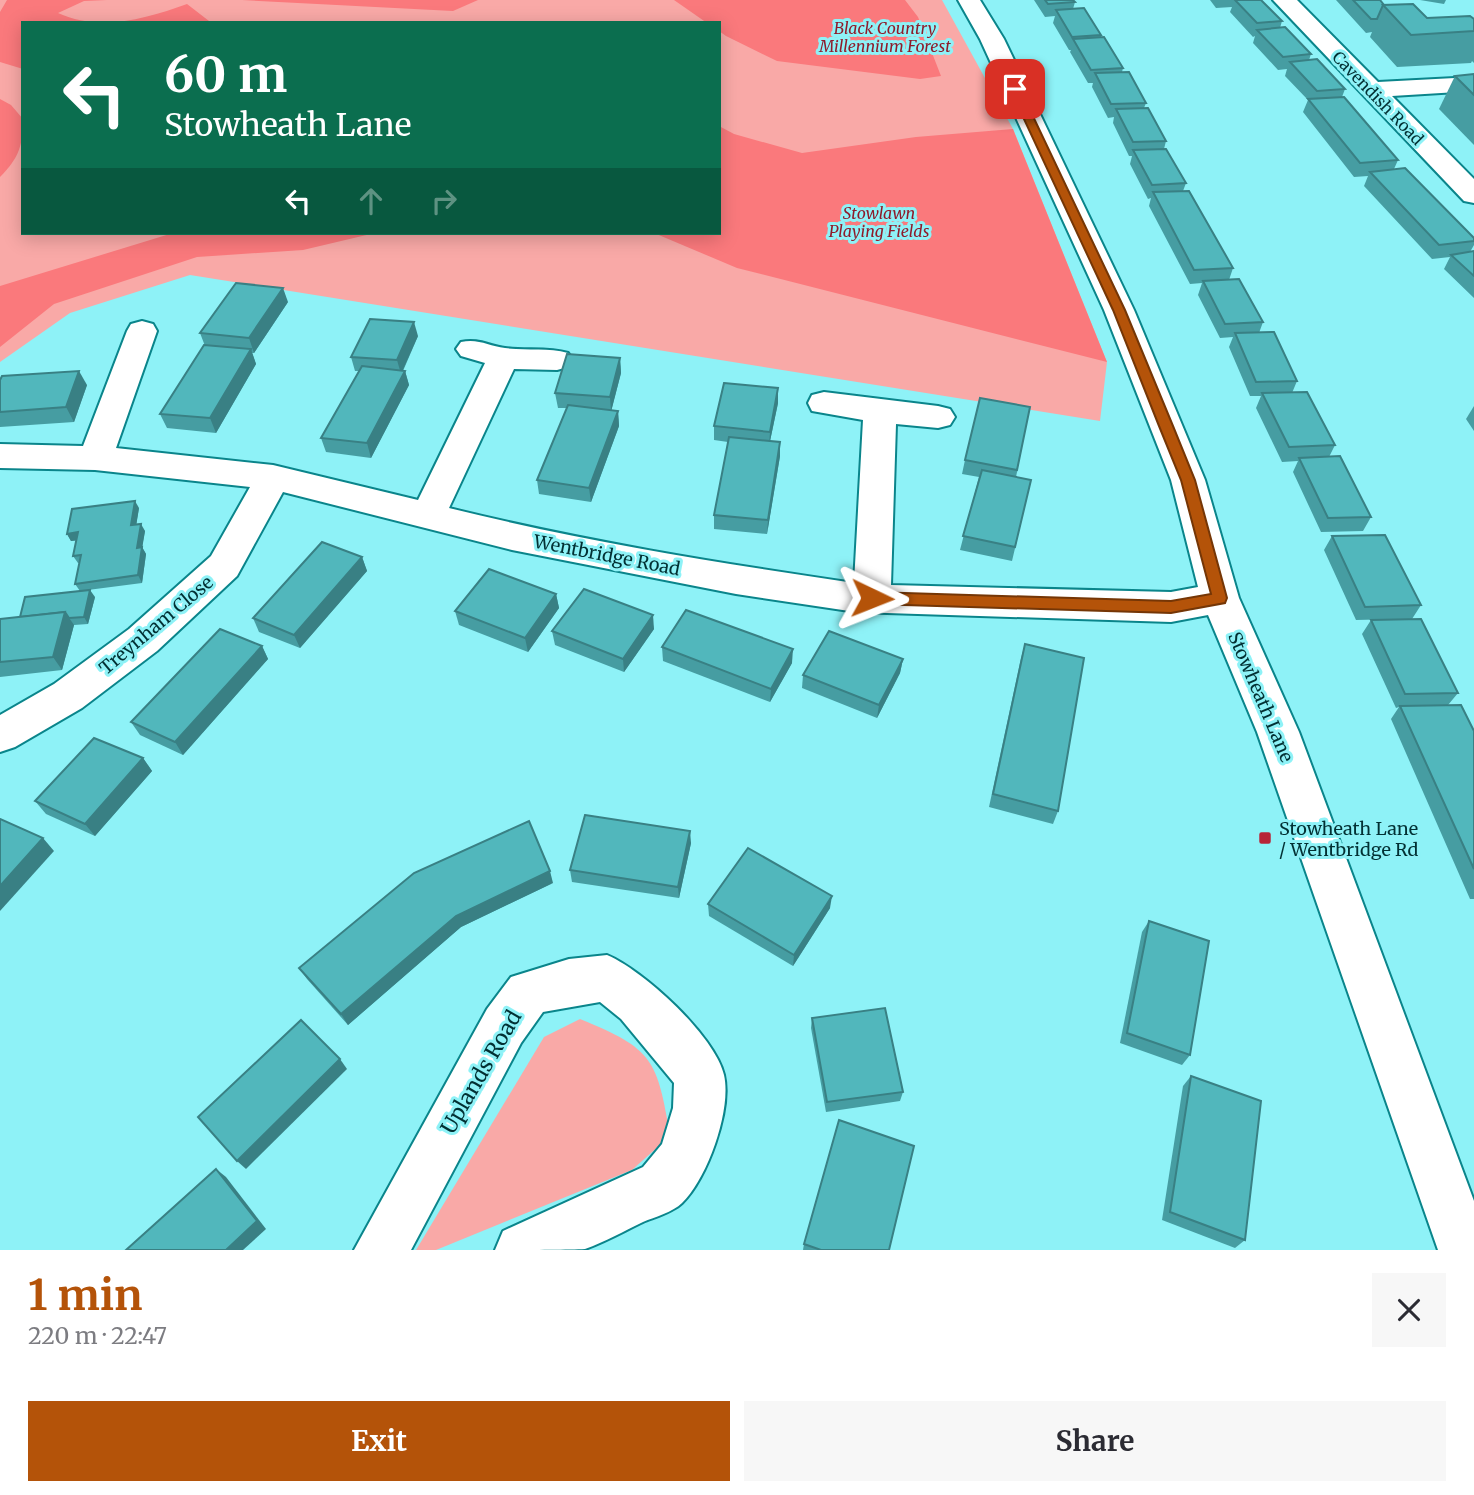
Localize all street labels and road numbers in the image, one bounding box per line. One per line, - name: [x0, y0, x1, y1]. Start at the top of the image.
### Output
- street label: Cavendish Road: [1328, 47, 1428, 149]
- street label: Wentbridge Road: [531, 529, 682, 580]
- street label: Treynham Close: [94, 571, 218, 679]
- street label: Stowheath Lane: [1223, 628, 1299, 766]
- street label: Uplands Road: [435, 1005, 528, 1139]

